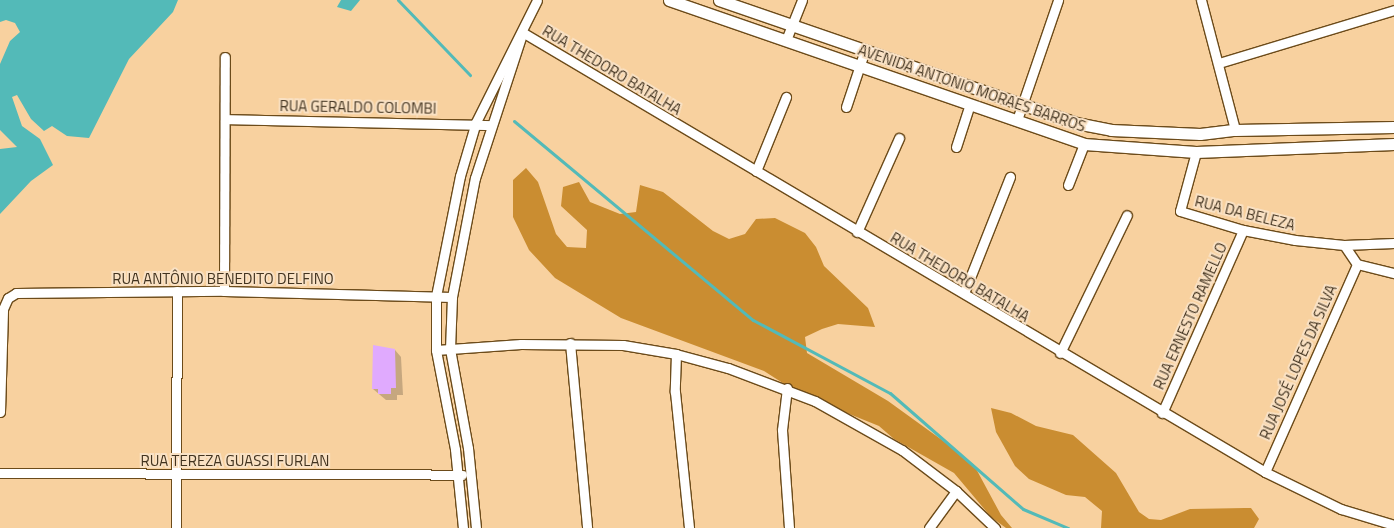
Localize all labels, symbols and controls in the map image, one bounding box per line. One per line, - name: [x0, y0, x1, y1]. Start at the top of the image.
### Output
- street label: RUA THEDORO BATALHA: [539, 21, 685, 119]
- street label: AVENIDA ANTONIO MORAES BARROS: [856, 41, 1088, 135]
- street label: RUA GERALDO COLOMBI: [279, 97, 437, 117]
- street label: RUA DA BELEZA: [1193, 192, 1297, 234]
- street label: RUA THEDORO BATALHA: [887, 228, 1033, 326]
- street label: RUA ERNESTO RAMELLO: [1149, 240, 1231, 392]
- street label: RUA ANTÔNIO BENEDITO DELFINO: [112, 270, 334, 288]
- street label: RUA JOSÉ LOPES DA SILVA: [1256, 282, 1340, 442]
- street label: RUA TEREZA GUASSI FURLAN: [141, 452, 329, 470]

